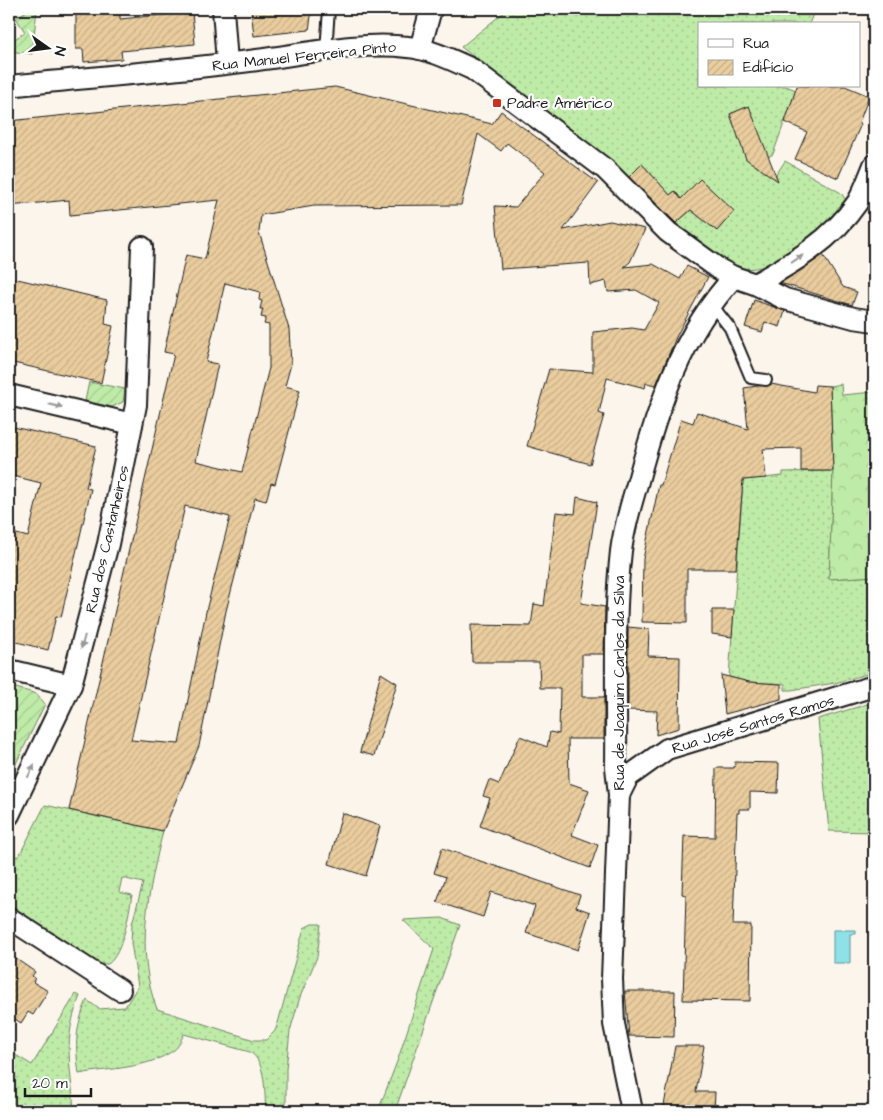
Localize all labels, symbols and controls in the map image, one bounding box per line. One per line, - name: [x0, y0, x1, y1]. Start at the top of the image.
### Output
- north arrow: [22, 22, 72, 72]
- legend: [698, 22, 860, 88]
- text: Rua: [743, 33, 769, 54]
- street label: Rua Manuel Ferreira Pinto: [211, 36, 398, 77]
- text: N: [49, 44, 70, 58]
- text: Edifício: [743, 57, 794, 78]
- place label: Padre Américo: [507, 93, 613, 114]
- marker: Padre Américo: [491, 97, 503, 109]
- one-way arrow: [791, 254, 804, 264]
- one-way arrow: [49, 402, 64, 410]
- street label: Rua dos Castanheiros: [80, 463, 135, 615]
- street label: Rua de Joaquim Carlos da Silva: [609, 575, 630, 790]
- one-way arrow: [79, 634, 87, 649]
- street label: Rua José Santos Ramos: [669, 690, 837, 759]
- one-way arrow: [27, 764, 35, 778]
- scale bar: [25, 1065, 91, 1097]
- text: 20 m: [32, 1073, 68, 1094]

